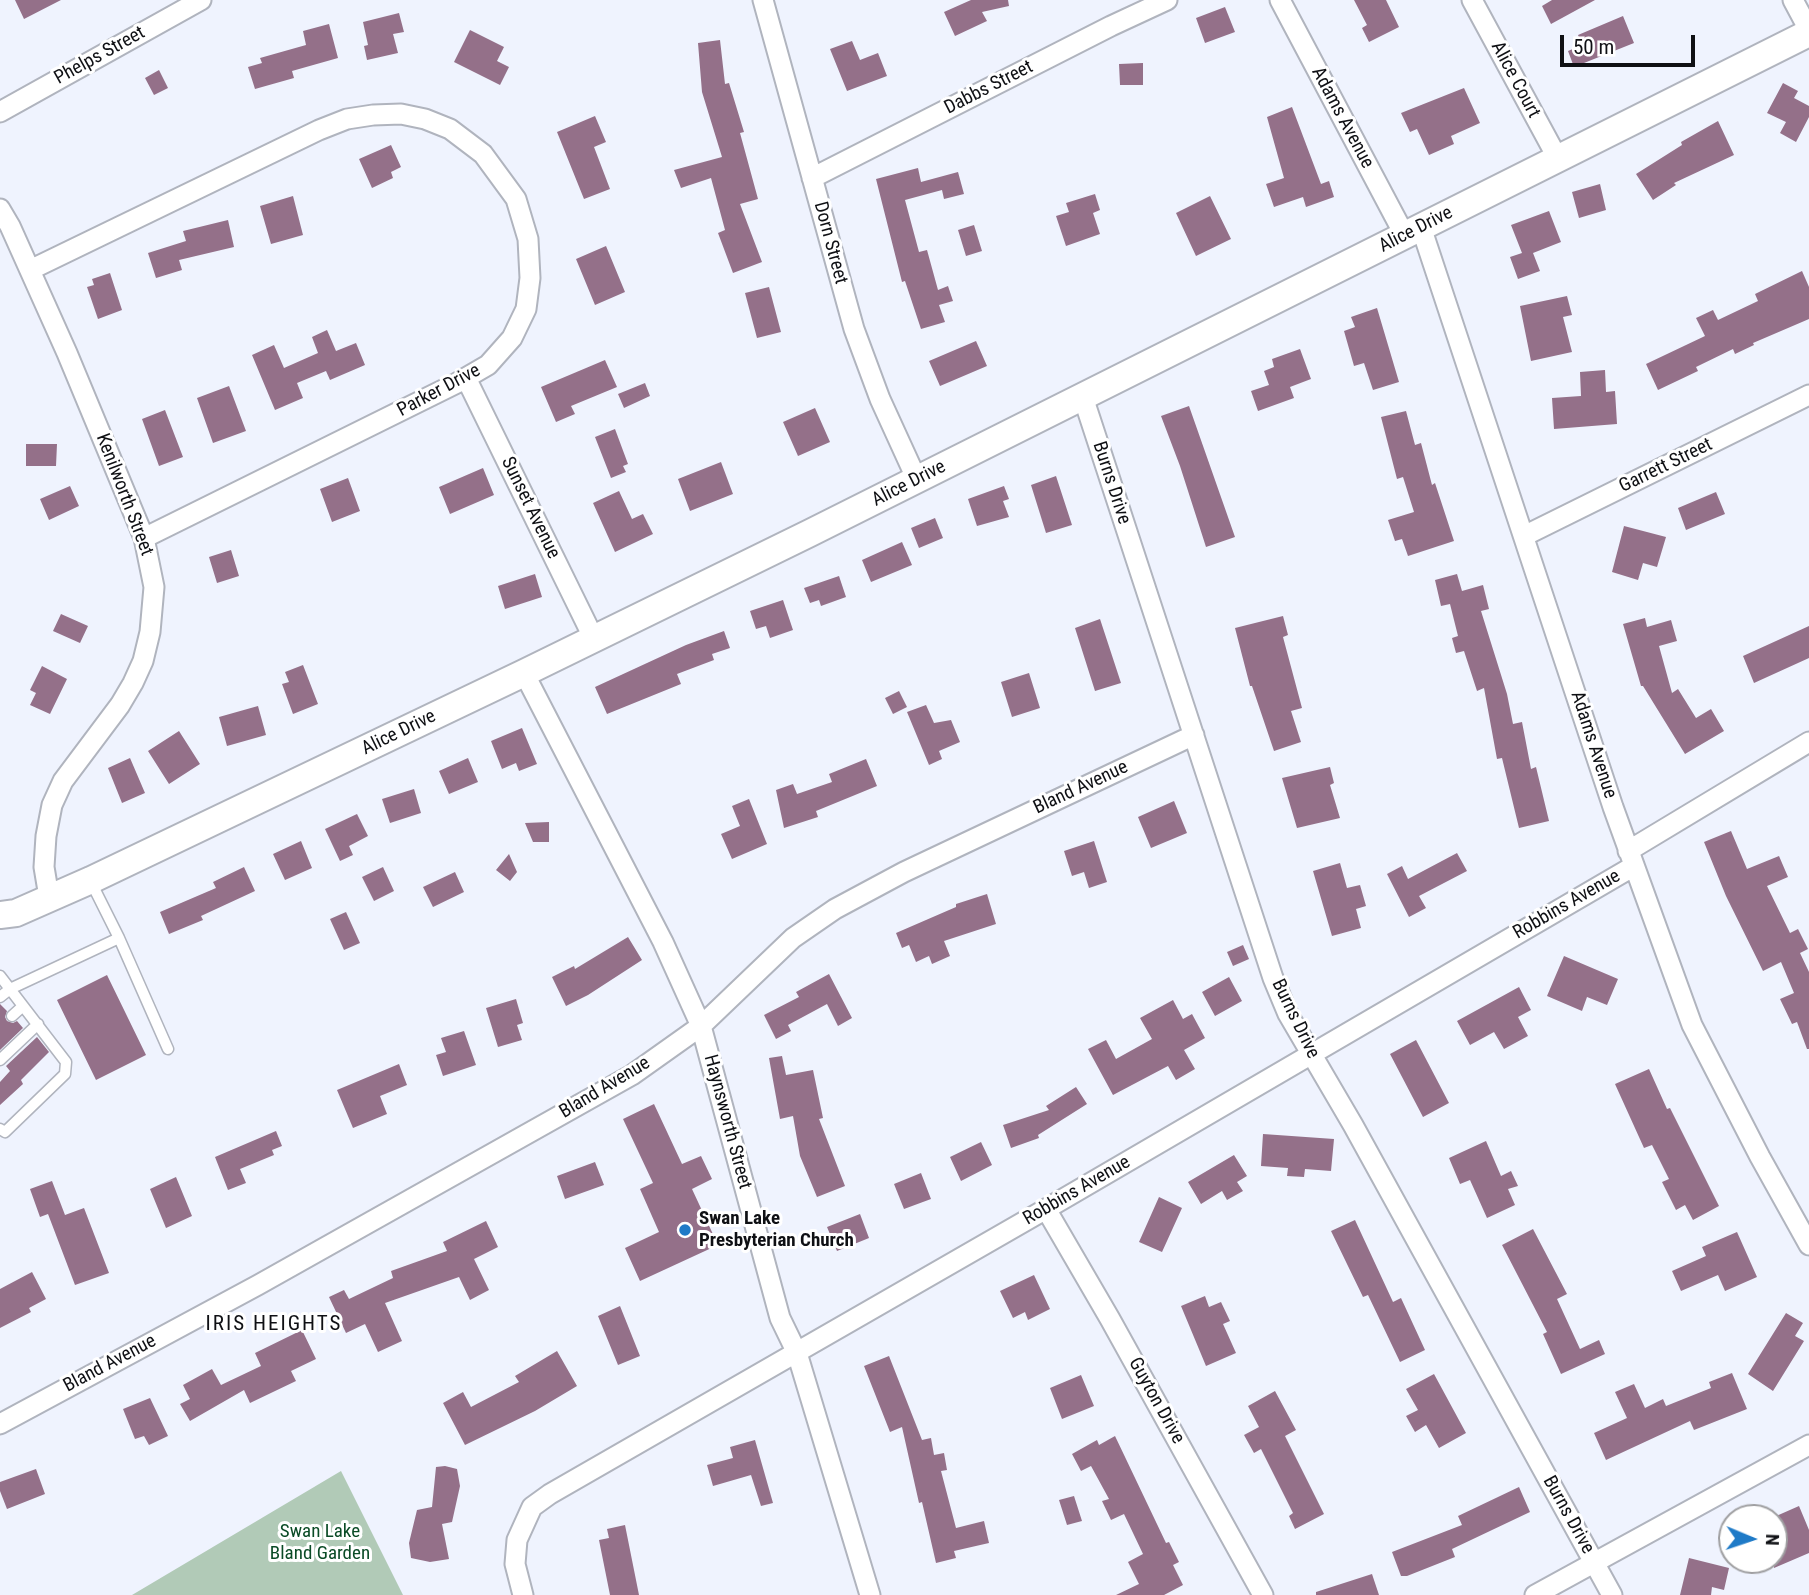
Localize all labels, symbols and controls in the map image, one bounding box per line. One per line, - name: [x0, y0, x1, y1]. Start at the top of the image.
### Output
- scale bar: [1564, 21, 1699, 65]
- street label: Phelps Street: [51, 22, 149, 90]
- text: 50 m: [1573, 35, 1614, 59]
- street label: Alice Court: [1485, 38, 1545, 122]
- street label: Dabbs Street: [941, 56, 1037, 120]
- street label: Adams Avenue: [1306, 63, 1378, 173]
- street label: Dorn Street: [808, 199, 852, 287]
- street label: Alice Drive: [1375, 202, 1457, 258]
- street label: Parker Drive: [394, 360, 484, 422]
- street label: Kenilworth Street: [90, 431, 158, 559]
- street label: Garrett Street: [1616, 434, 1716, 498]
- street label: Burns Drive: [1087, 439, 1135, 527]
- street label: Sunset Avenue: [496, 453, 564, 563]
- street label: Alice Drive: [868, 456, 950, 512]
- street label: Adams Avenue: [1565, 688, 1621, 802]
- street label: Alice Drive: [358, 705, 440, 761]
- street label: Bland Avenue: [1030, 756, 1132, 820]
- street label: Robbins Avenue: [1509, 865, 1625, 945]
- street label: Burns Drive: [1266, 976, 1324, 1062]
- street label: Bland Avenue: [556, 1052, 654, 1124]
- street label: Haynsworth Street: [698, 1052, 756, 1192]
- street label: Robbins Avenue: [1019, 1151, 1135, 1231]
- place label: Swan Lake Presbyterian Church: [699, 1208, 854, 1252]
- marker: Swan Lake Presbyterian Church: [677, 1222, 693, 1238]
- district label: IRIS HEIGHTS: [207, 1312, 341, 1338]
- street label: Bland Avenue: [60, 1330, 160, 1398]
- street label: Guyton Drive: [1123, 1354, 1189, 1448]
- street label: Burns Drive: [1537, 1472, 1599, 1558]
- north arrow: [1718, 1504, 1788, 1574]
- park label: Swan Lake Bland Garden: [270, 1521, 370, 1565]
- text: N: [1761, 1533, 1784, 1546]

